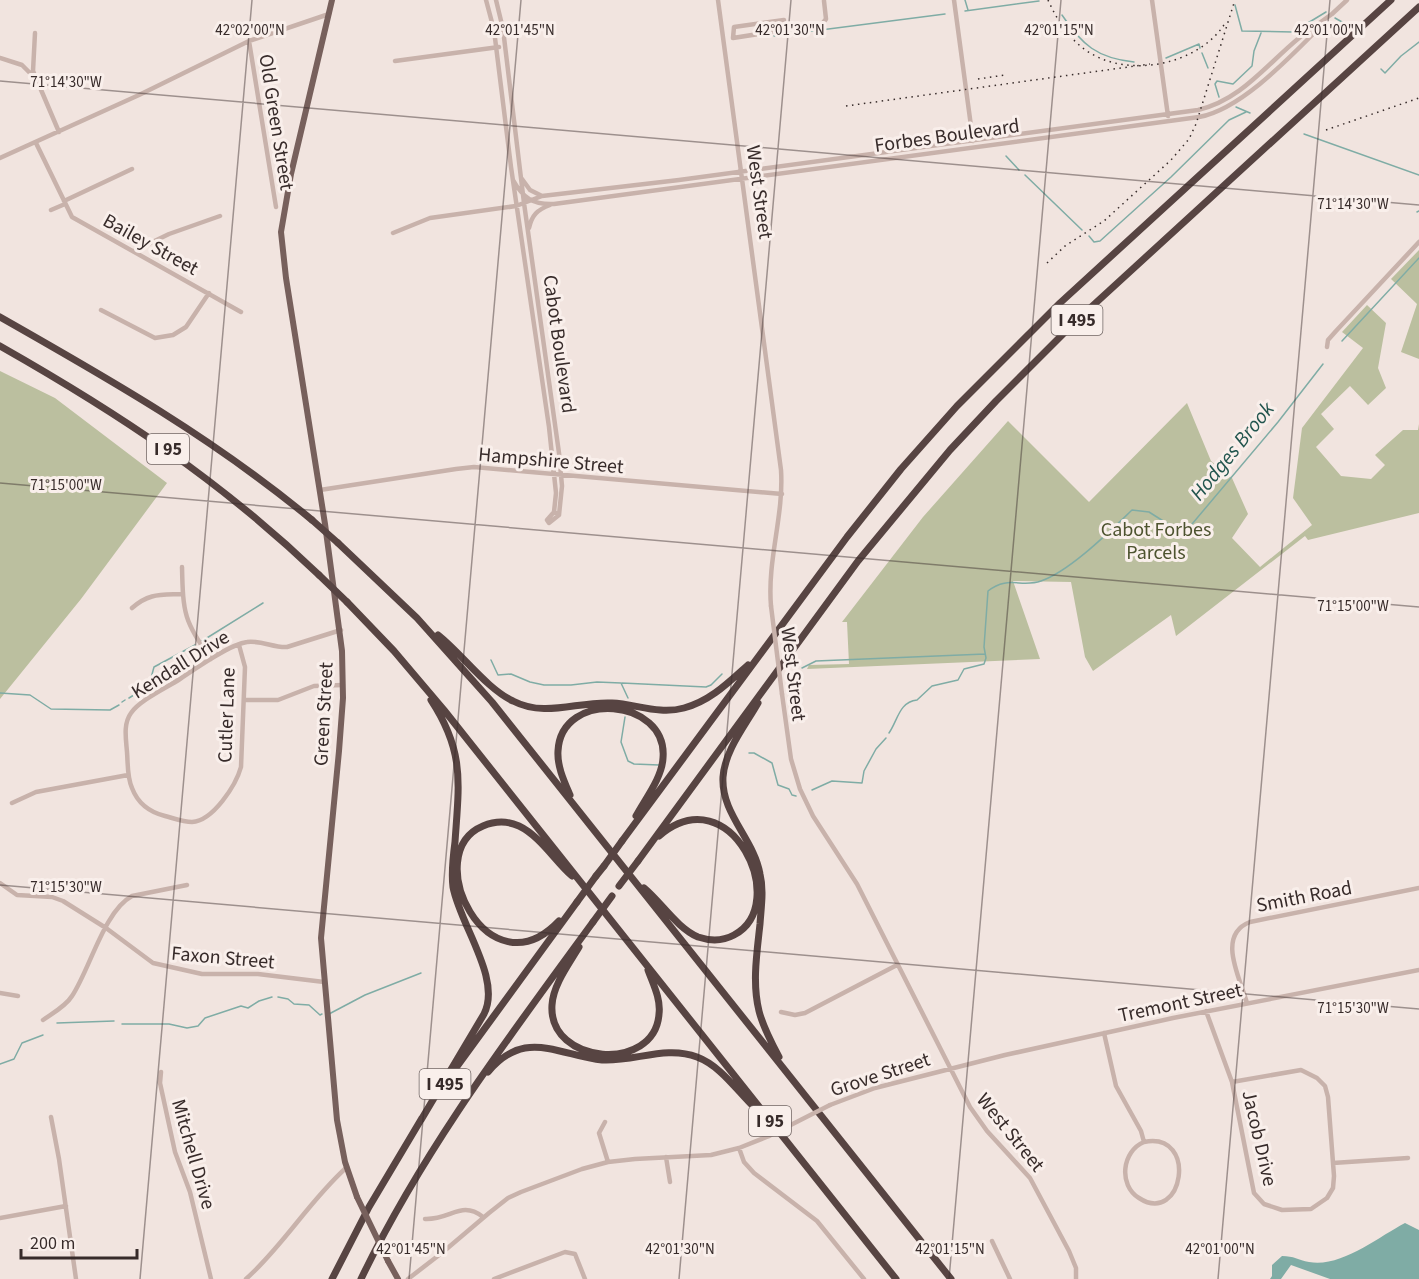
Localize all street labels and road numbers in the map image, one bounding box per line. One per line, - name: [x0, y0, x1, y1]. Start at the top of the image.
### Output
- street label: Old Green Street: [251, 52, 301, 192]
- street label: Forbes Boulevard: [873, 112, 1021, 160]
- street label: West Street: [739, 143, 779, 241]
- street label: Bailey Street: [98, 207, 204, 283]
- street label: Cabot Boulevard: [535, 273, 583, 415]
- road number: I 495: [1052, 305, 1102, 335]
- road number: I 95: [147, 434, 189, 464]
- street label: Hampshire Street: [477, 441, 625, 481]
- street label: Kendall Drive: [126, 624, 235, 706]
- street label: West Street: [773, 626, 813, 723]
- street label: Green Street: [307, 661, 341, 767]
- street label: Cutler Lane: [211, 667, 243, 763]
- street label: Smith Road: [1254, 874, 1354, 920]
- street label: Faxon Street: [170, 940, 276, 976]
- street label: Tremont Street: [1116, 976, 1245, 1030]
- street label: Grove Street: [827, 1046, 934, 1104]
- road number: I 495: [420, 1069, 470, 1099]
- street label: West Street: [970, 1087, 1051, 1178]
- street label: Jacob Drive: [1234, 1088, 1284, 1189]
- street label: Mitchell Drive: [164, 1096, 222, 1213]
- road number: I 95: [749, 1106, 791, 1136]

